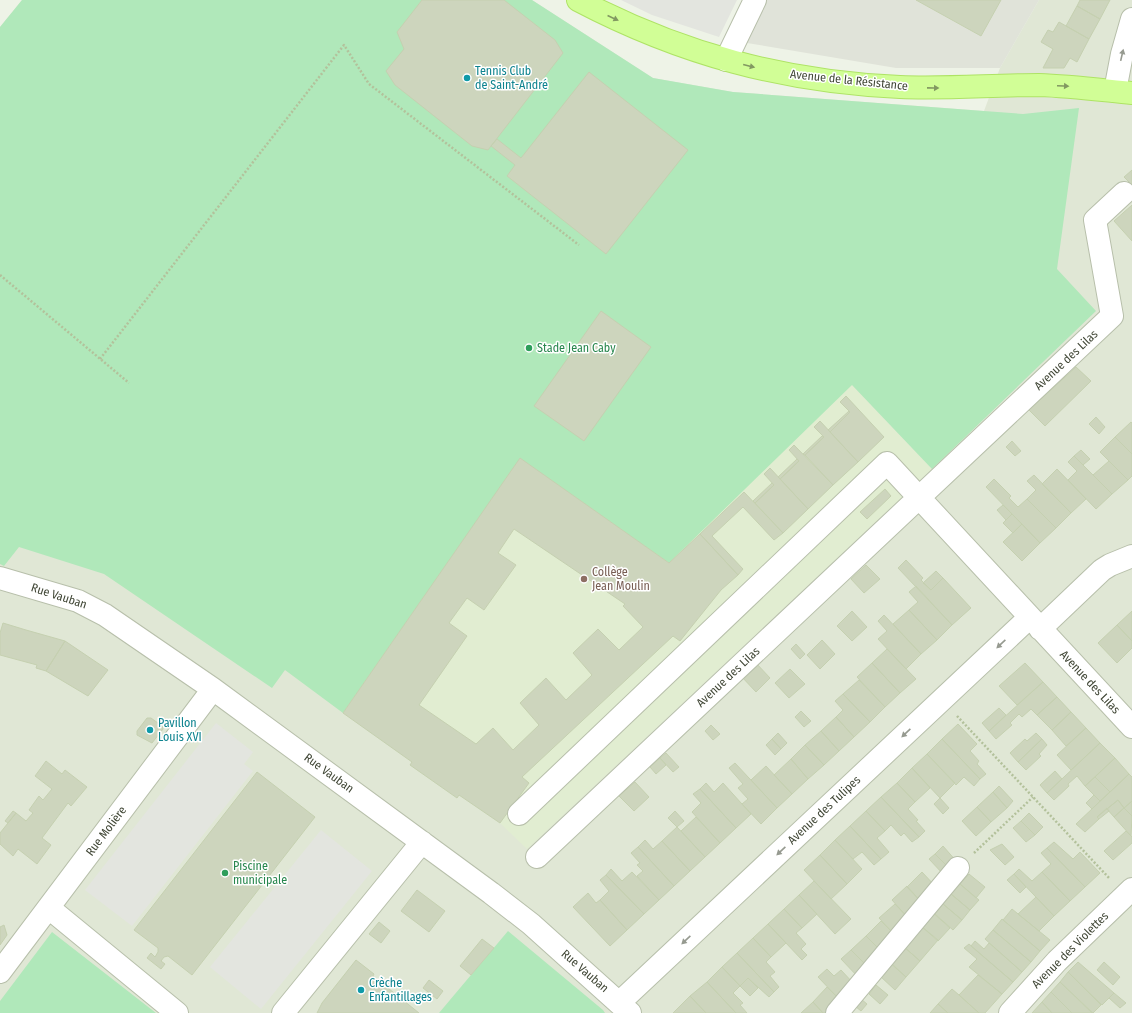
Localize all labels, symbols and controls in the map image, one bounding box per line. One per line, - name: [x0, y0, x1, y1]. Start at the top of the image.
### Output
- one-way arrow: [608, 15, 619, 21]
- one-way arrow: [1119, 48, 1125, 61]
- one-way arrow: [743, 63, 755, 69]
- place label: Tennis Club de Saint-André: [475, 64, 548, 92]
- street label: Avenue de la Résistance: [789, 67, 909, 93]
- marker: Tennis Club de Saint-André: [462, 73, 472, 83]
- one-way arrow: [1057, 83, 1069, 90]
- one-way arrow: [927, 85, 940, 91]
- street label: Avenue des Lilas: [1031, 327, 1101, 393]
- place label: Stade Jean Caby: [537, 341, 616, 355]
- marker: Stade Jean Caby: [524, 343, 534, 353]
- place label: Collège Jean Moulin: [592, 565, 650, 593]
- marker: Collège Jean Moulin: [579, 574, 589, 584]
- street label: Rue Vauban: [29, 580, 89, 612]
- one-way arrow: [996, 640, 1006, 649]
- street label: Avenue des Lilas: [693, 644, 763, 710]
- street label: Avenue des Lilas: [1057, 647, 1123, 717]
- place label: Pavillon Louis XVI: [158, 716, 202, 744]
- marker: Pavillon Louis XVI: [145, 725, 155, 735]
- one-way arrow: [901, 729, 911, 738]
- street label: Rue Vauban: [301, 750, 357, 796]
- street label: Avenue des Tulipes: [785, 773, 863, 847]
- street label: Rue Molière: [83, 803, 129, 858]
- one-way arrow: [776, 846, 786, 856]
- place label: Piscine municipale: [233, 859, 287, 887]
- marker: Piscine municipale: [220, 868, 230, 878]
- street label: Avenue des Violettes: [1029, 909, 1111, 991]
- one-way arrow: [681, 935, 691, 945]
- street label: Rue Vauban: [559, 947, 611, 995]
- place label: Crèche Enfantillages: [369, 976, 432, 1004]
- marker: Crèche Enfantillages: [356, 985, 366, 995]

